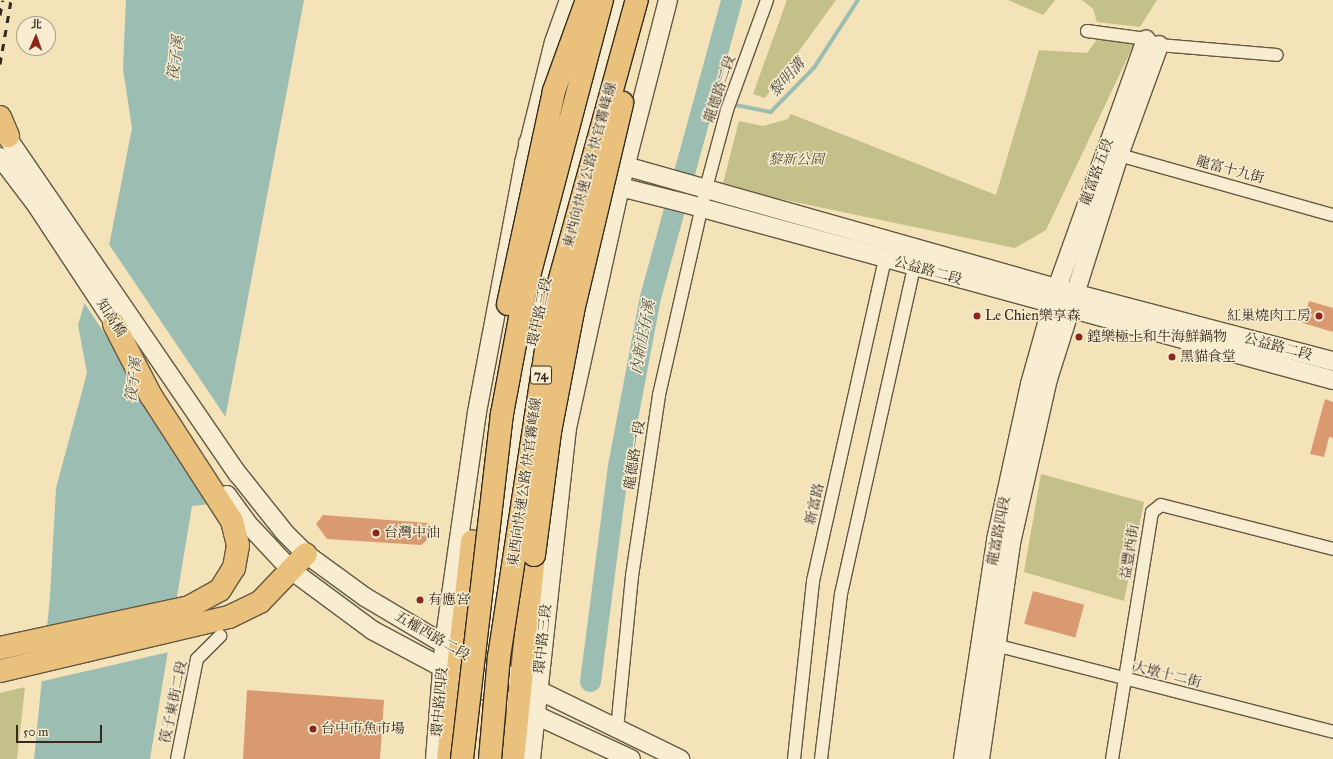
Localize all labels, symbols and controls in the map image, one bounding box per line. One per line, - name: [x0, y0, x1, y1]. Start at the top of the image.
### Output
- north arrow: [16, 16, 56, 56]
- text: 北: [31, 18, 42, 31]
- water label: 筏子溪: [164, 35, 188, 81]
- street label: 龍德路二段: [701, 53, 739, 125]
- water label: 黎明溝: [765, 55, 809, 101]
- street label: 東西向快速公路 快官霧峰線: [560, 80, 620, 250]
- street label: 龍富路五段: [1077, 136, 1117, 208]
- park label: 黎新公園: [768, 152, 824, 168]
- street label: 龍富十九街: [1194, 153, 1266, 187]
- street label: 公益路二段: [892, 253, 964, 289]
- street label: 環中路三段: [525, 276, 555, 348]
- street label: 知高橋: [93, 296, 129, 340]
- water label: 內新庄仔溪: [627, 298, 659, 376]
- place label: Le Chien樂享森: [985, 308, 1081, 324]
- place label: 紅巢燒肉工房: [1227, 308, 1311, 324]
- marker: Le Chien樂享森: [972, 311, 982, 321]
- marker: 紅巢燒肉工房: [1314, 311, 1324, 321]
- place label: 鍠樂極上和牛海鮮鍋物: [1087, 329, 1227, 345]
- street label: 公益路二段: [1242, 330, 1314, 364]
- marker: 鍠樂極上和牛海鮮鍋物: [1074, 332, 1084, 342]
- place label: 黑貓食堂: [1180, 349, 1236, 365]
- marker: 黑貓食堂: [1167, 352, 1177, 362]
- water label: 筏子溪: [122, 357, 146, 403]
- road number: 74: [530, 364, 552, 386]
- street label: 東西向快速公路 快官霧峰線: [505, 396, 545, 568]
- street label: 龍德路一段: [621, 419, 649, 491]
- street label: 新富路: [802, 482, 828, 526]
- street label: 龍富路四段: [984, 495, 1014, 567]
- street label: 益豐西街: [1117, 523, 1143, 581]
- place label: 台灣中油: [384, 525, 440, 541]
- marker: 台灣中油: [371, 528, 381, 538]
- place label: 有應宮: [428, 592, 470, 608]
- marker: 有應宮: [415, 595, 425, 605]
- street label: 環中路三段: [531, 603, 555, 675]
- street label: 五權西路二段: [391, 608, 473, 664]
- street label: 大墩十二街: [1131, 658, 1203, 692]
- street label: 筏子東街二段: [157, 659, 191, 745]
- street label: 環中路四段: [429, 666, 451, 738]
- scale bar: [18, 717, 104, 743]
- place label: 台中市魚市場: [321, 721, 405, 737]
- marker: 台中市魚市場: [308, 724, 318, 734]
- text: 50 m: [23, 725, 48, 739]

